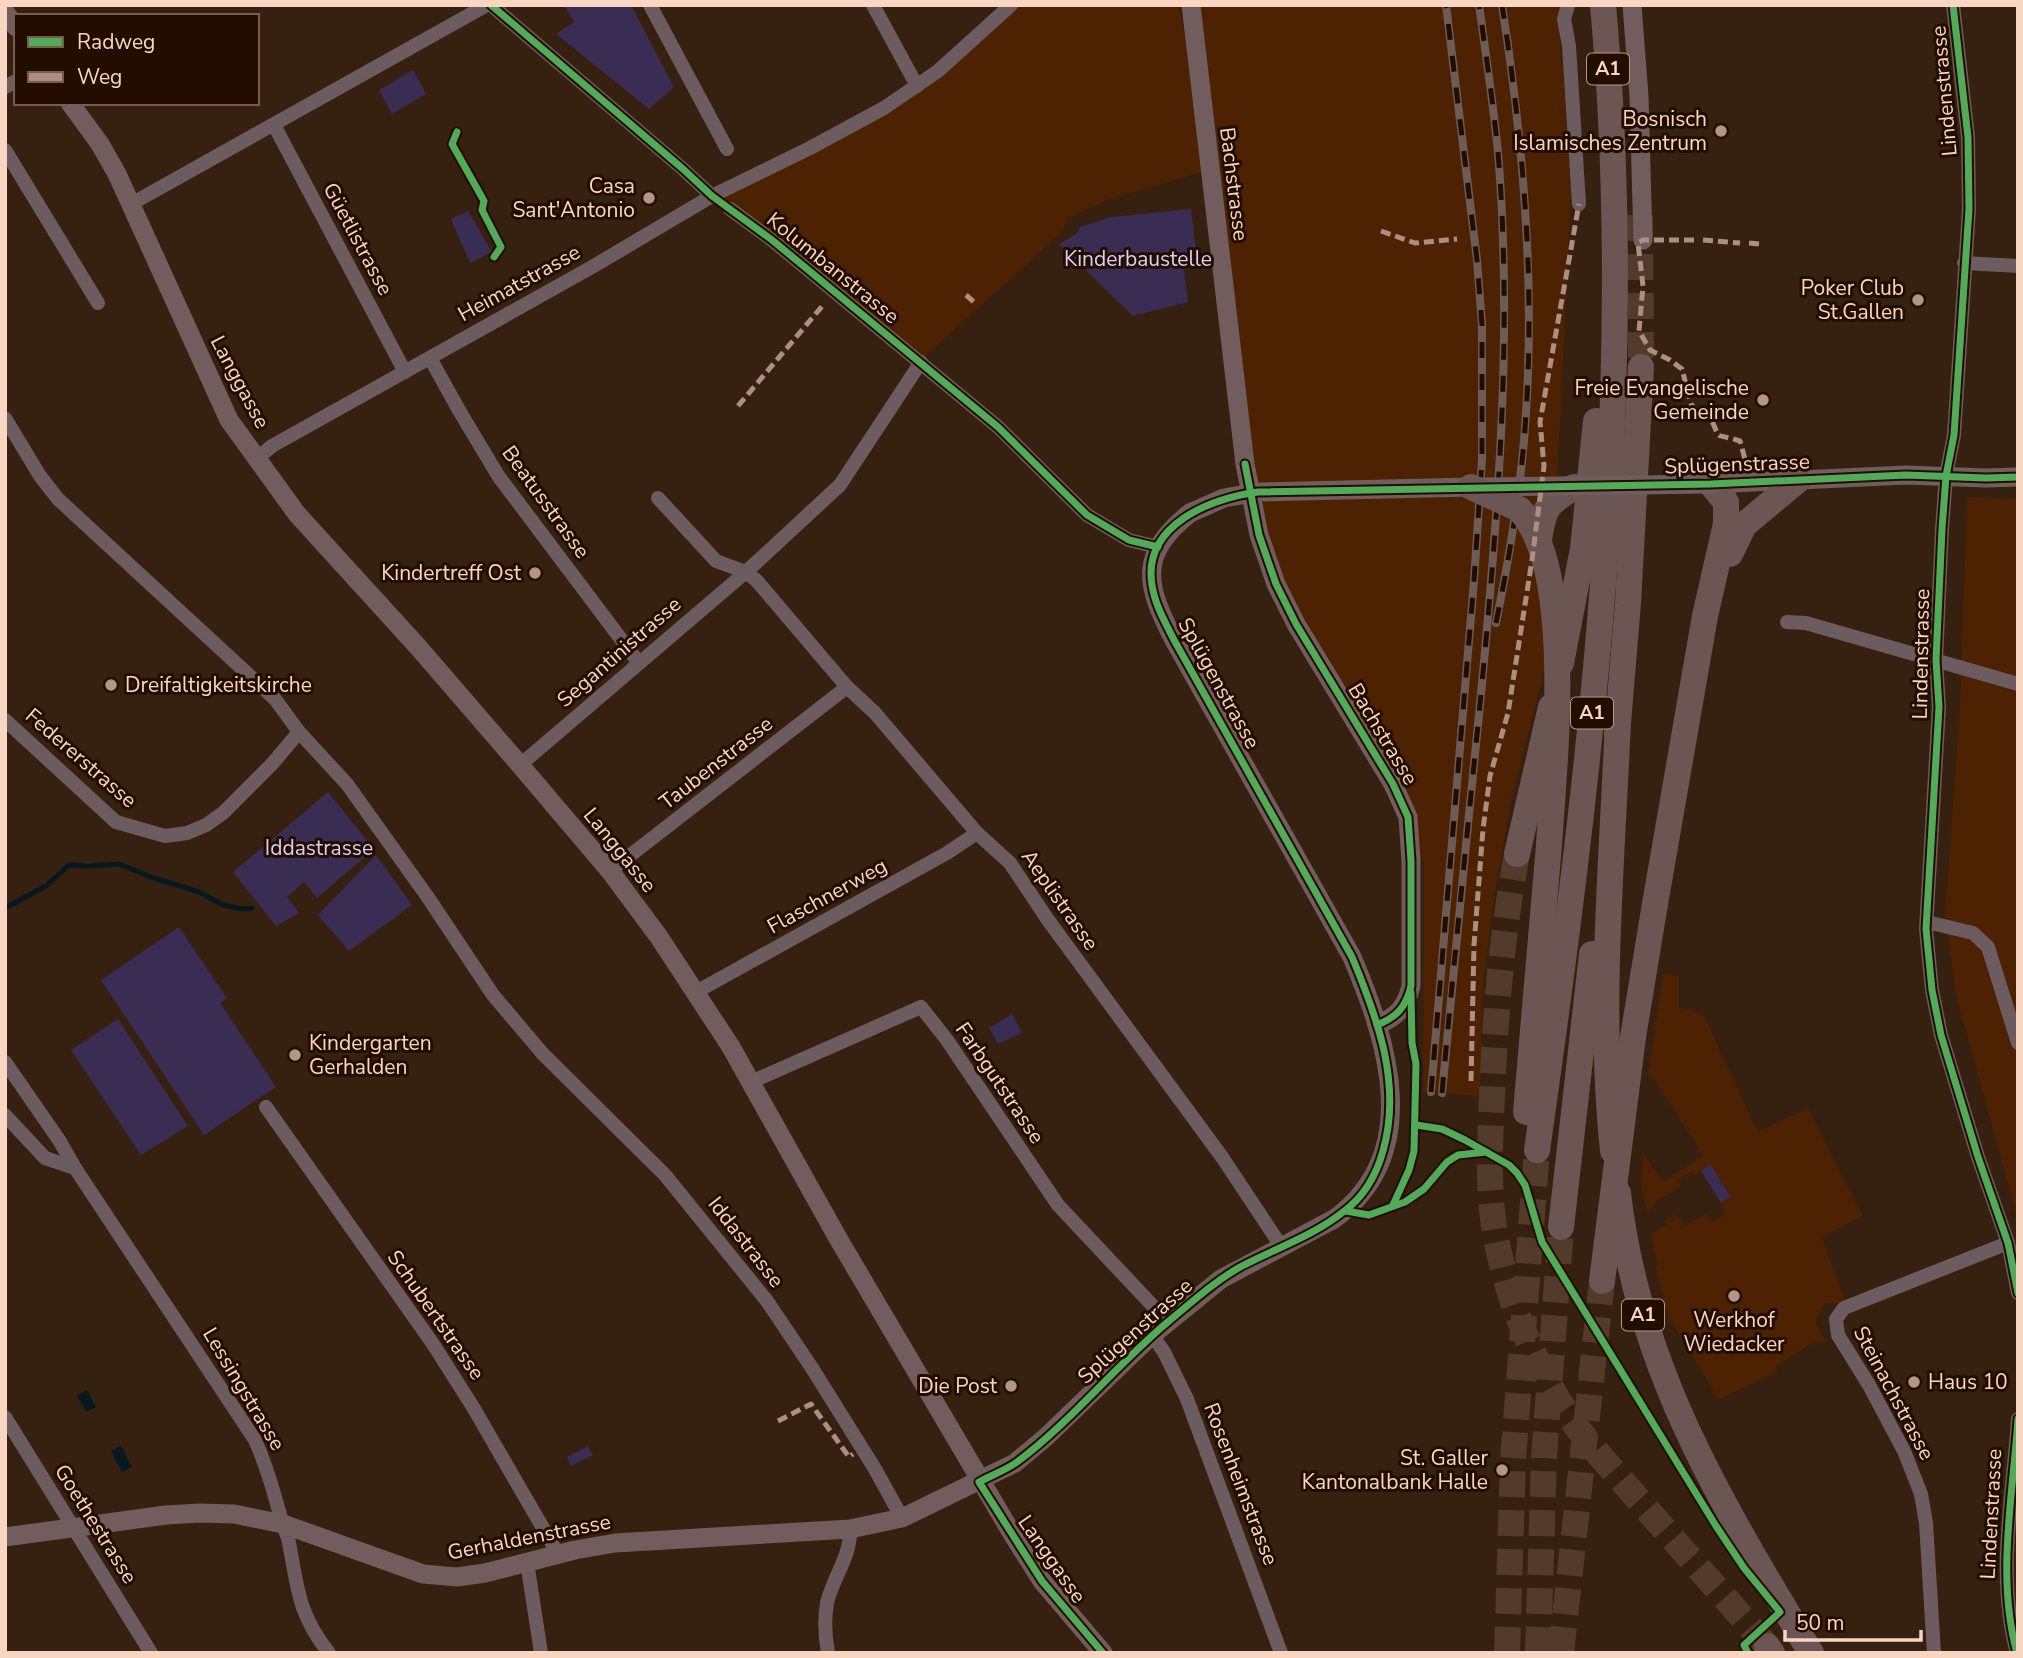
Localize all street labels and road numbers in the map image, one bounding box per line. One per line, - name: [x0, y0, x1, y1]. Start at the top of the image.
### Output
- street label: Lindenstrasse: [1924, 25, 1964, 157]
- road number: A1: [1587, 54, 1629, 85]
- street label: Bachstrasse: [1213, 126, 1255, 242]
- street label: Güetlistrasse: [317, 178, 399, 300]
- street label: Kolumbanstrasse: [761, 206, 905, 330]
- street label: Heimatstrasse: [453, 238, 585, 328]
- street label: Langgasse: [204, 331, 276, 433]
- street label: Beatusstrasse: [496, 440, 596, 564]
- street label: Splügenstrasse: [1664, 447, 1810, 481]
- street label: Lindenstrasse: [1906, 588, 1936, 720]
- street label: Segantinistrasse: [551, 590, 687, 714]
- street label: Splügenstrasse: [1171, 612, 1267, 754]
- street label: Bachstrasse: [1342, 678, 1424, 790]
- road number: A1: [1571, 698, 1613, 728]
- street label: Federerstrasse: [19, 702, 143, 814]
- street label: Taubenstrasse: [654, 710, 778, 816]
- street label: Langgasse: [577, 802, 663, 898]
- street label: Aeplistrasse: [1015, 844, 1105, 956]
- street label: Flaschnerweg: [762, 852, 892, 940]
- street label: Farbgutstrasse: [949, 1017, 1051, 1149]
- street label: Iddastrasse: [702, 1191, 790, 1293]
- street label: Schubertstrasse: [381, 1245, 491, 1385]
- street label: Splügenstrasse: [1071, 1272, 1199, 1390]
- road number: A1: [1622, 1300, 1664, 1330]
- street label: Steinachstrasse: [1847, 1321, 1941, 1465]
- street label: Lessingstrasse: [196, 1322, 292, 1456]
- street label: Rosenheimstrasse: [1197, 1399, 1285, 1569]
- street label: Lindenstrasse: [1974, 1448, 2008, 1580]
- street label: Goethestrasse: [48, 1459, 144, 1589]
- street label: Gerhaldenstrasse: [445, 1507, 613, 1567]
- street label: Langgasse: [1011, 1509, 1093, 1609]

